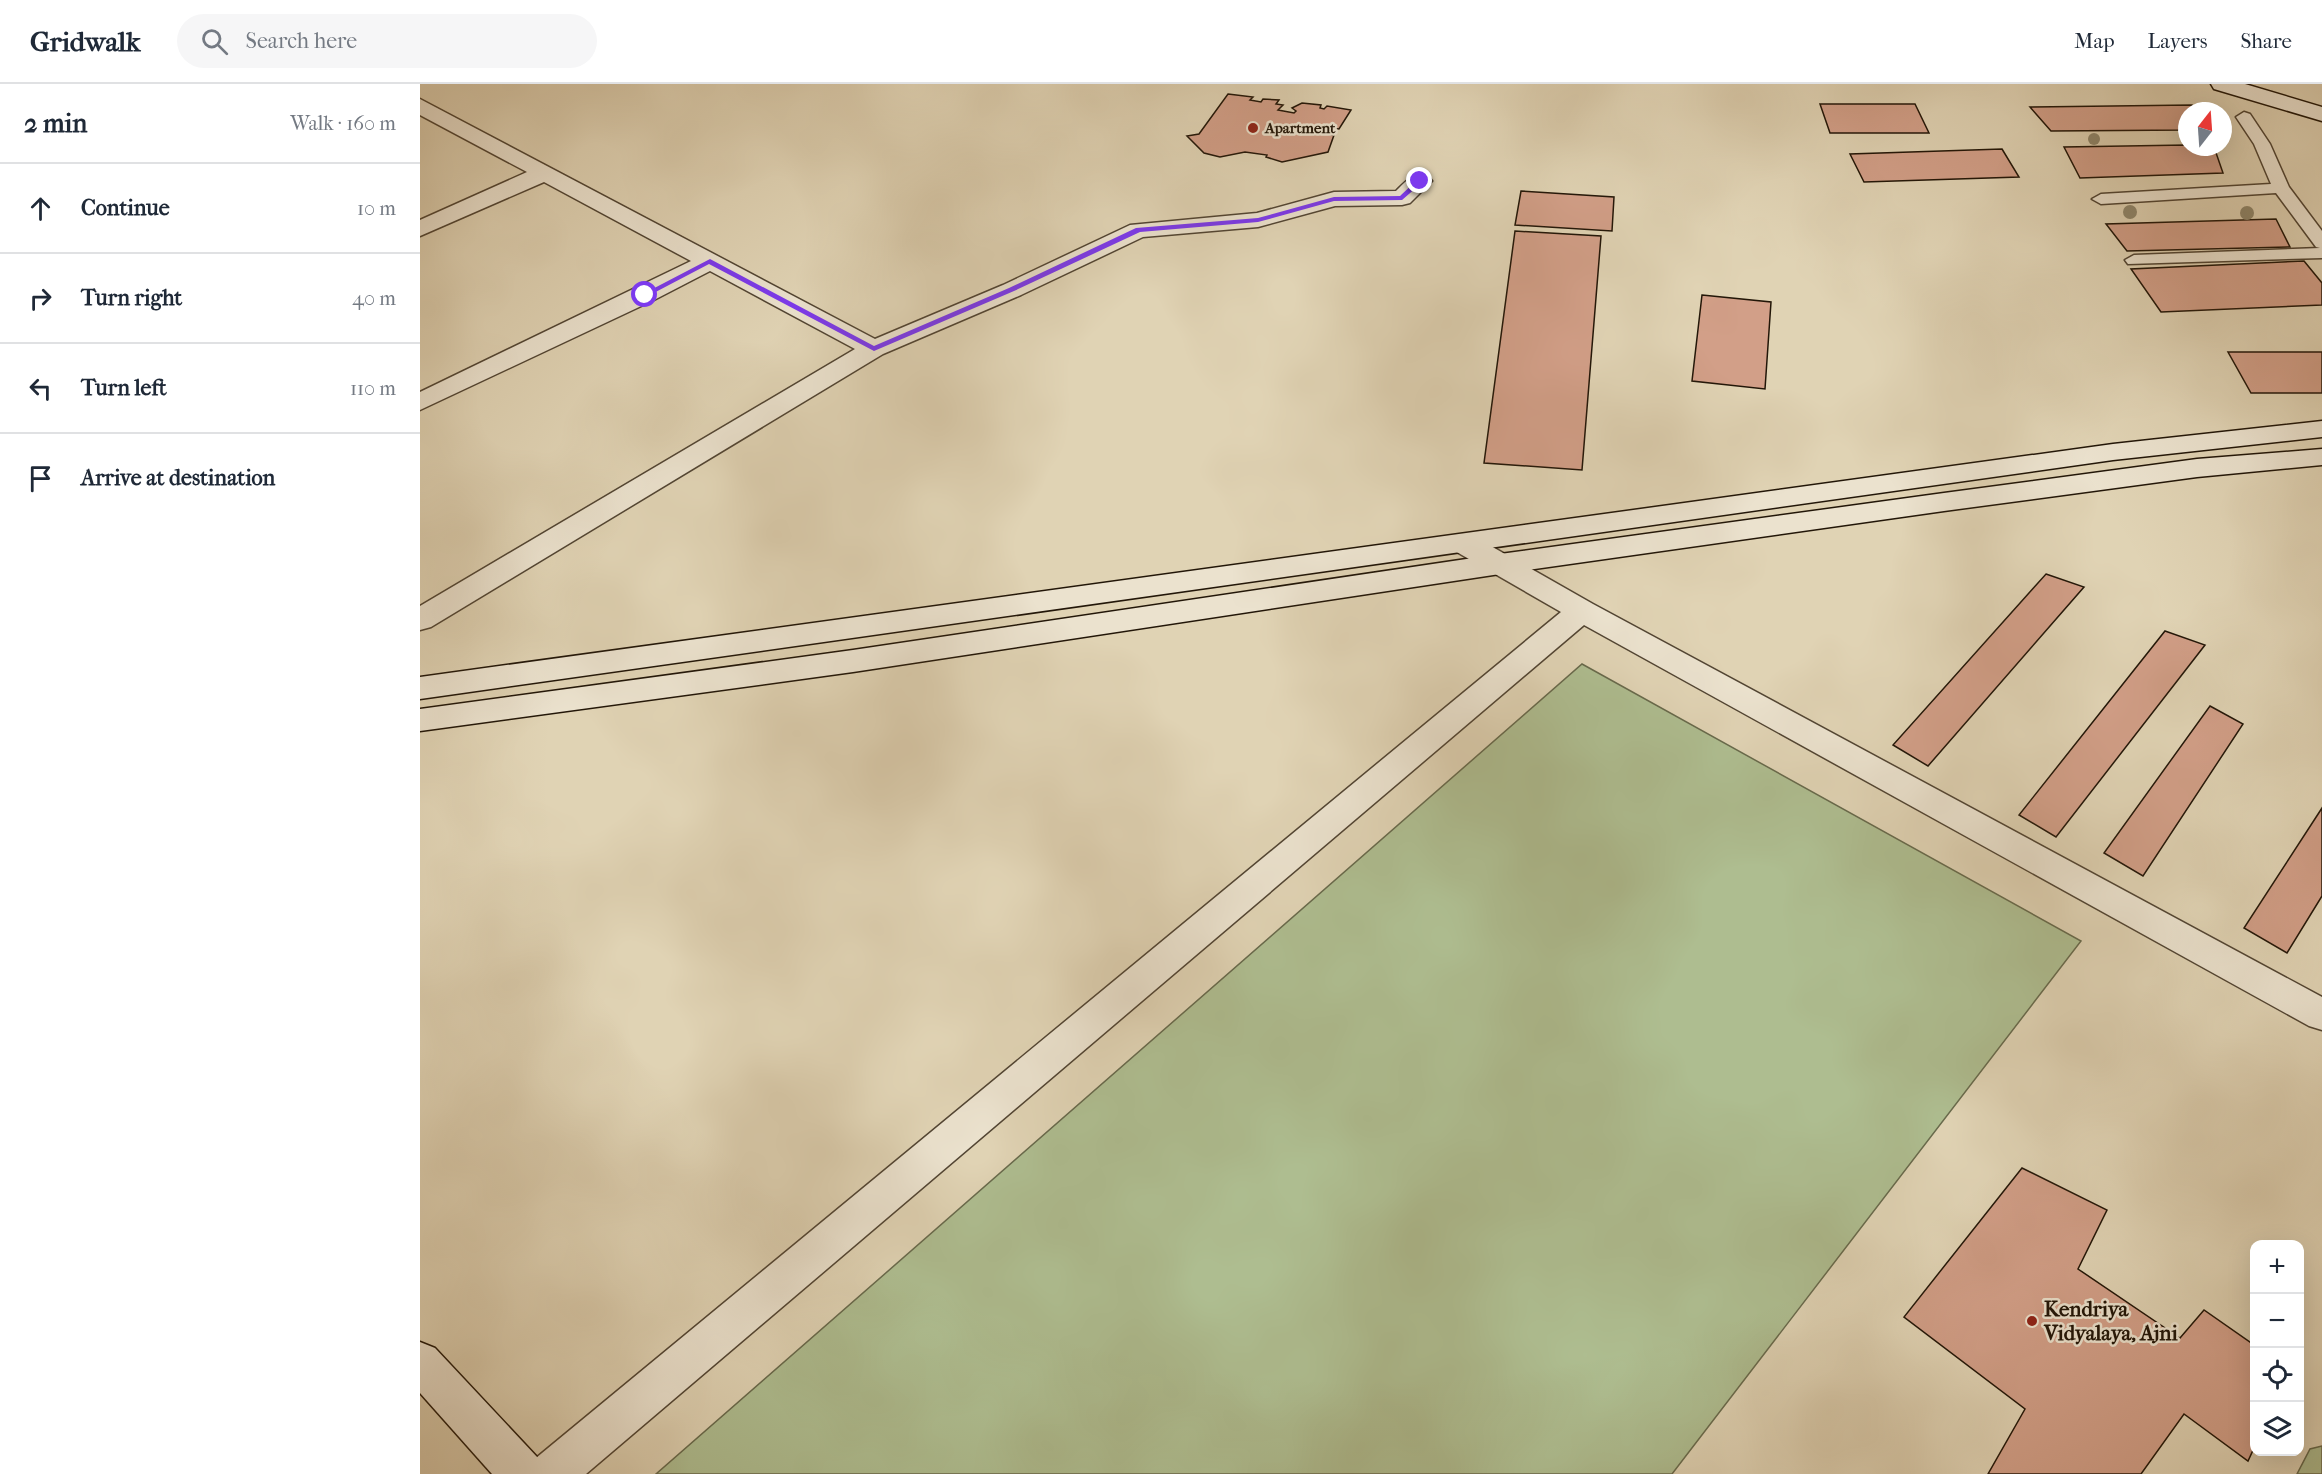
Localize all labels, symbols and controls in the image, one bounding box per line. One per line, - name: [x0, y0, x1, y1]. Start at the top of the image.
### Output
- search box: [177, 14, 597, 68]
- text: Gridwalk: [30, 25, 141, 58]
- icon: search: [198, 25, 231, 58]
- text: Search here: [246, 28, 357, 54]
- text: Map: [2074, 29, 2115, 53]
- text: Layers: [2148, 29, 2207, 53]
- text: Share: [2240, 29, 2292, 53]
- north arrow: [2178, 102, 2232, 156]
- text: 2 min: [24, 108, 87, 139]
- text: Walk · 160 m: [290, 112, 396, 135]
- place label: Apartment: [1264, 119, 1336, 137]
- marker: Apartment: [1246, 121, 1260, 135]
- route end: [1406, 167, 1432, 193]
- icon: ahead: [24, 192, 57, 225]
- text: Continue: [81, 195, 170, 221]
- text: 10 m: [357, 197, 396, 220]
- route start: [631, 281, 657, 307]
- icon: right: [24, 282, 57, 315]
- text: Turn right: [81, 285, 182, 311]
- text: 40 m: [352, 287, 396, 310]
- icon: left: [24, 372, 57, 405]
- text: Turn left: [81, 375, 167, 401]
- text: 110 m: [350, 377, 396, 400]
- icon: arrive: [24, 462, 57, 495]
- text: Arrive at destination: [81, 465, 275, 491]
- map controls: [2250, 1240, 2304, 1456]
- button: +: [2250, 1240, 2304, 1294]
- button: −: [2250, 1294, 2304, 1348]
- place label: Kendriya Vidyalaya, Ajni: [2043, 1297, 2179, 1345]
- marker: Kendriya Vidyalaya, Ajni: [2025, 1314, 2039, 1328]
- button: locate: [2250, 1348, 2304, 1402]
- button: layers: [2250, 1402, 2304, 1456]

